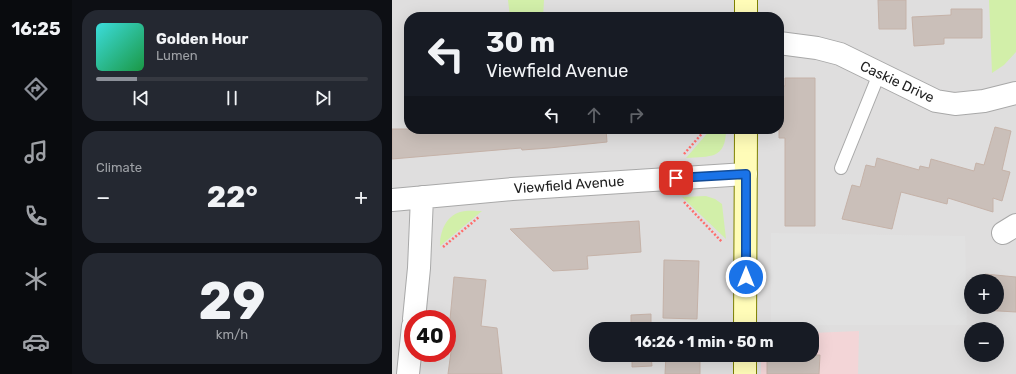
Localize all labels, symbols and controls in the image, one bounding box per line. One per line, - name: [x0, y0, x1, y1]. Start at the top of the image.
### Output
- text: 16:25: [11, 18, 61, 40]
- text: 30 m: [486, 26, 555, 59]
- icon: left: [420, 28, 472, 80]
- text: Golden Hour: [156, 30, 248, 48]
- text: Lumen: [156, 48, 198, 63]
- street label: Caskie Drive: [857, 57, 937, 107]
- text: Viewfield Avenue: [486, 60, 628, 82]
- icon: directions: [22, 75, 50, 103]
- icon: previous: [130, 87, 152, 109]
- icon: pause: [221, 87, 243, 109]
- icon: next: [312, 87, 334, 109]
- icon: left: [541, 104, 563, 126]
- icon: ahead: [583, 104, 605, 126]
- icon: right: [625, 104, 647, 126]
- icon: music: [22, 138, 50, 166]
- text: Climate: [96, 160, 142, 175]
- pin: [659, 161, 693, 195]
- icon: arrive: [665, 167, 687, 189]
- street label: Viewfield Avenue: [513, 173, 625, 197]
- text: 22°: [207, 179, 258, 215]
- text: −: [96, 184, 110, 211]
- text: +: [354, 184, 368, 211]
- icon: phone: [22, 202, 50, 230]
- position arrow: [725, 256, 767, 298]
- icon: climate: [22, 265, 50, 293]
- text: 29: [198, 270, 266, 332]
- map controls: [964, 274, 1004, 362]
- button: +: [964, 274, 1004, 314]
- speed limit sign: 40: [404, 310, 456, 362]
- button: −: [964, 322, 1004, 362]
- text: km/h: [216, 327, 248, 342]
- icon: car: [22, 328, 50, 356]
- text: 16:26 · 1 min · 50 m: [635, 333, 773, 351]

